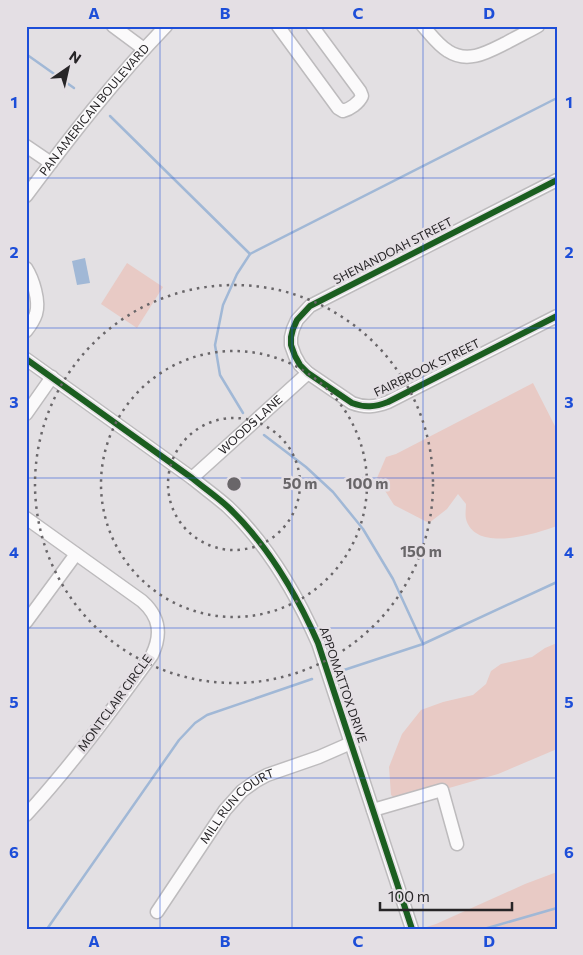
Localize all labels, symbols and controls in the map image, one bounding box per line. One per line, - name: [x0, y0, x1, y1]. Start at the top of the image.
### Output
- text: A: [88, 3, 100, 22]
- text: B: [220, 3, 231, 22]
- text: C: [353, 3, 364, 22]
- text: D: [483, 3, 495, 22]
- street label: PAN AMERICAN BOULEVARD: [37, 41, 153, 179]
- north arrow: [42, 42, 92, 92]
- text: 1: [10, 92, 18, 111]
- text: 1: [565, 92, 573, 111]
- street label: SHENANDOAH STREET: [331, 214, 455, 286]
- text: 2: [9, 242, 19, 261]
- text: 2: [564, 242, 574, 261]
- street label: FAIRBROOK STREET: [371, 335, 482, 399]
- text: 3: [9, 392, 19, 411]
- street label: WOODS LANE: [215, 392, 285, 457]
- text: 3: [564, 392, 574, 411]
- text: 50 m: [283, 474, 317, 492]
- text: 100 m: [346, 474, 388, 492]
- centre of rings: [225, 475, 243, 493]
- text: 4: [9, 542, 19, 561]
- text: 150 m: [400, 542, 442, 560]
- text: 4: [564, 542, 574, 561]
- street label: APPOMATTOX DRIVE: [317, 625, 370, 745]
- street label: MONTCLAIR CIRCLE: [74, 651, 154, 754]
- text: 5: [9, 692, 19, 711]
- text: 5: [564, 692, 574, 711]
- street label: MILL RUN COURT: [197, 765, 276, 846]
- text: 6: [9, 842, 19, 861]
- text: 6: [564, 842, 574, 861]
- scale bar: [380, 880, 513, 912]
- text: 100 m: [388, 887, 430, 905]
- text: A: [88, 931, 100, 950]
- text: B: [220, 931, 231, 950]
- text: C: [353, 931, 364, 950]
- text: D: [483, 931, 495, 950]

